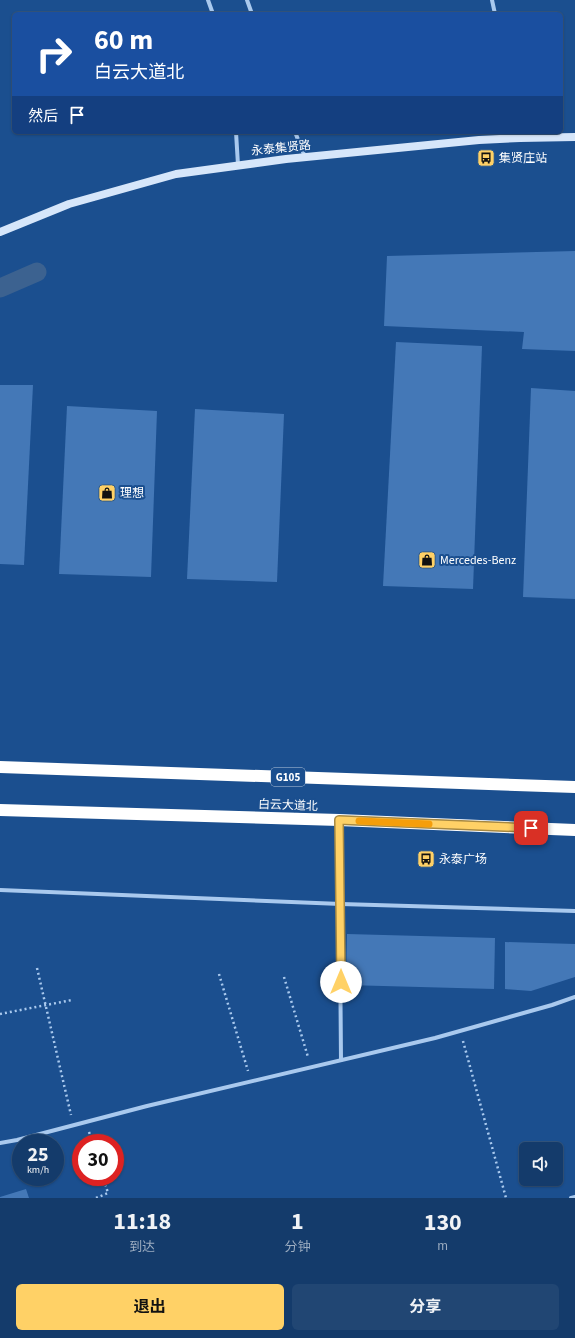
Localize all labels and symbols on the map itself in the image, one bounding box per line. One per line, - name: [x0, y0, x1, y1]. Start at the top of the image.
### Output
- street label: 永泰集贤路: [250, 137, 312, 160]
- bus stop icon: 集贤庄站: [476, 148, 496, 168]
- place label: 集贤庄站: [499, 150, 547, 167]
- shop icon: 理想: [97, 483, 117, 503]
- place label: 理想: [120, 485, 144, 502]
- shop icon: Mercedes-Benz: [417, 550, 437, 570]
- place label: Mercedes-Benz: [440, 552, 516, 569]
- road number: G105: [271, 768, 305, 786]
- street label: 白云大道北: [258, 796, 318, 815]
- pin: [514, 811, 548, 845]
- bus stop icon: 永泰广场: [416, 849, 436, 869]
- place label: 永泰广场: [439, 851, 487, 868]
- position arrow: [320, 961, 362, 1003]
- speed limit sign: 30: [72, 1134, 124, 1186]

